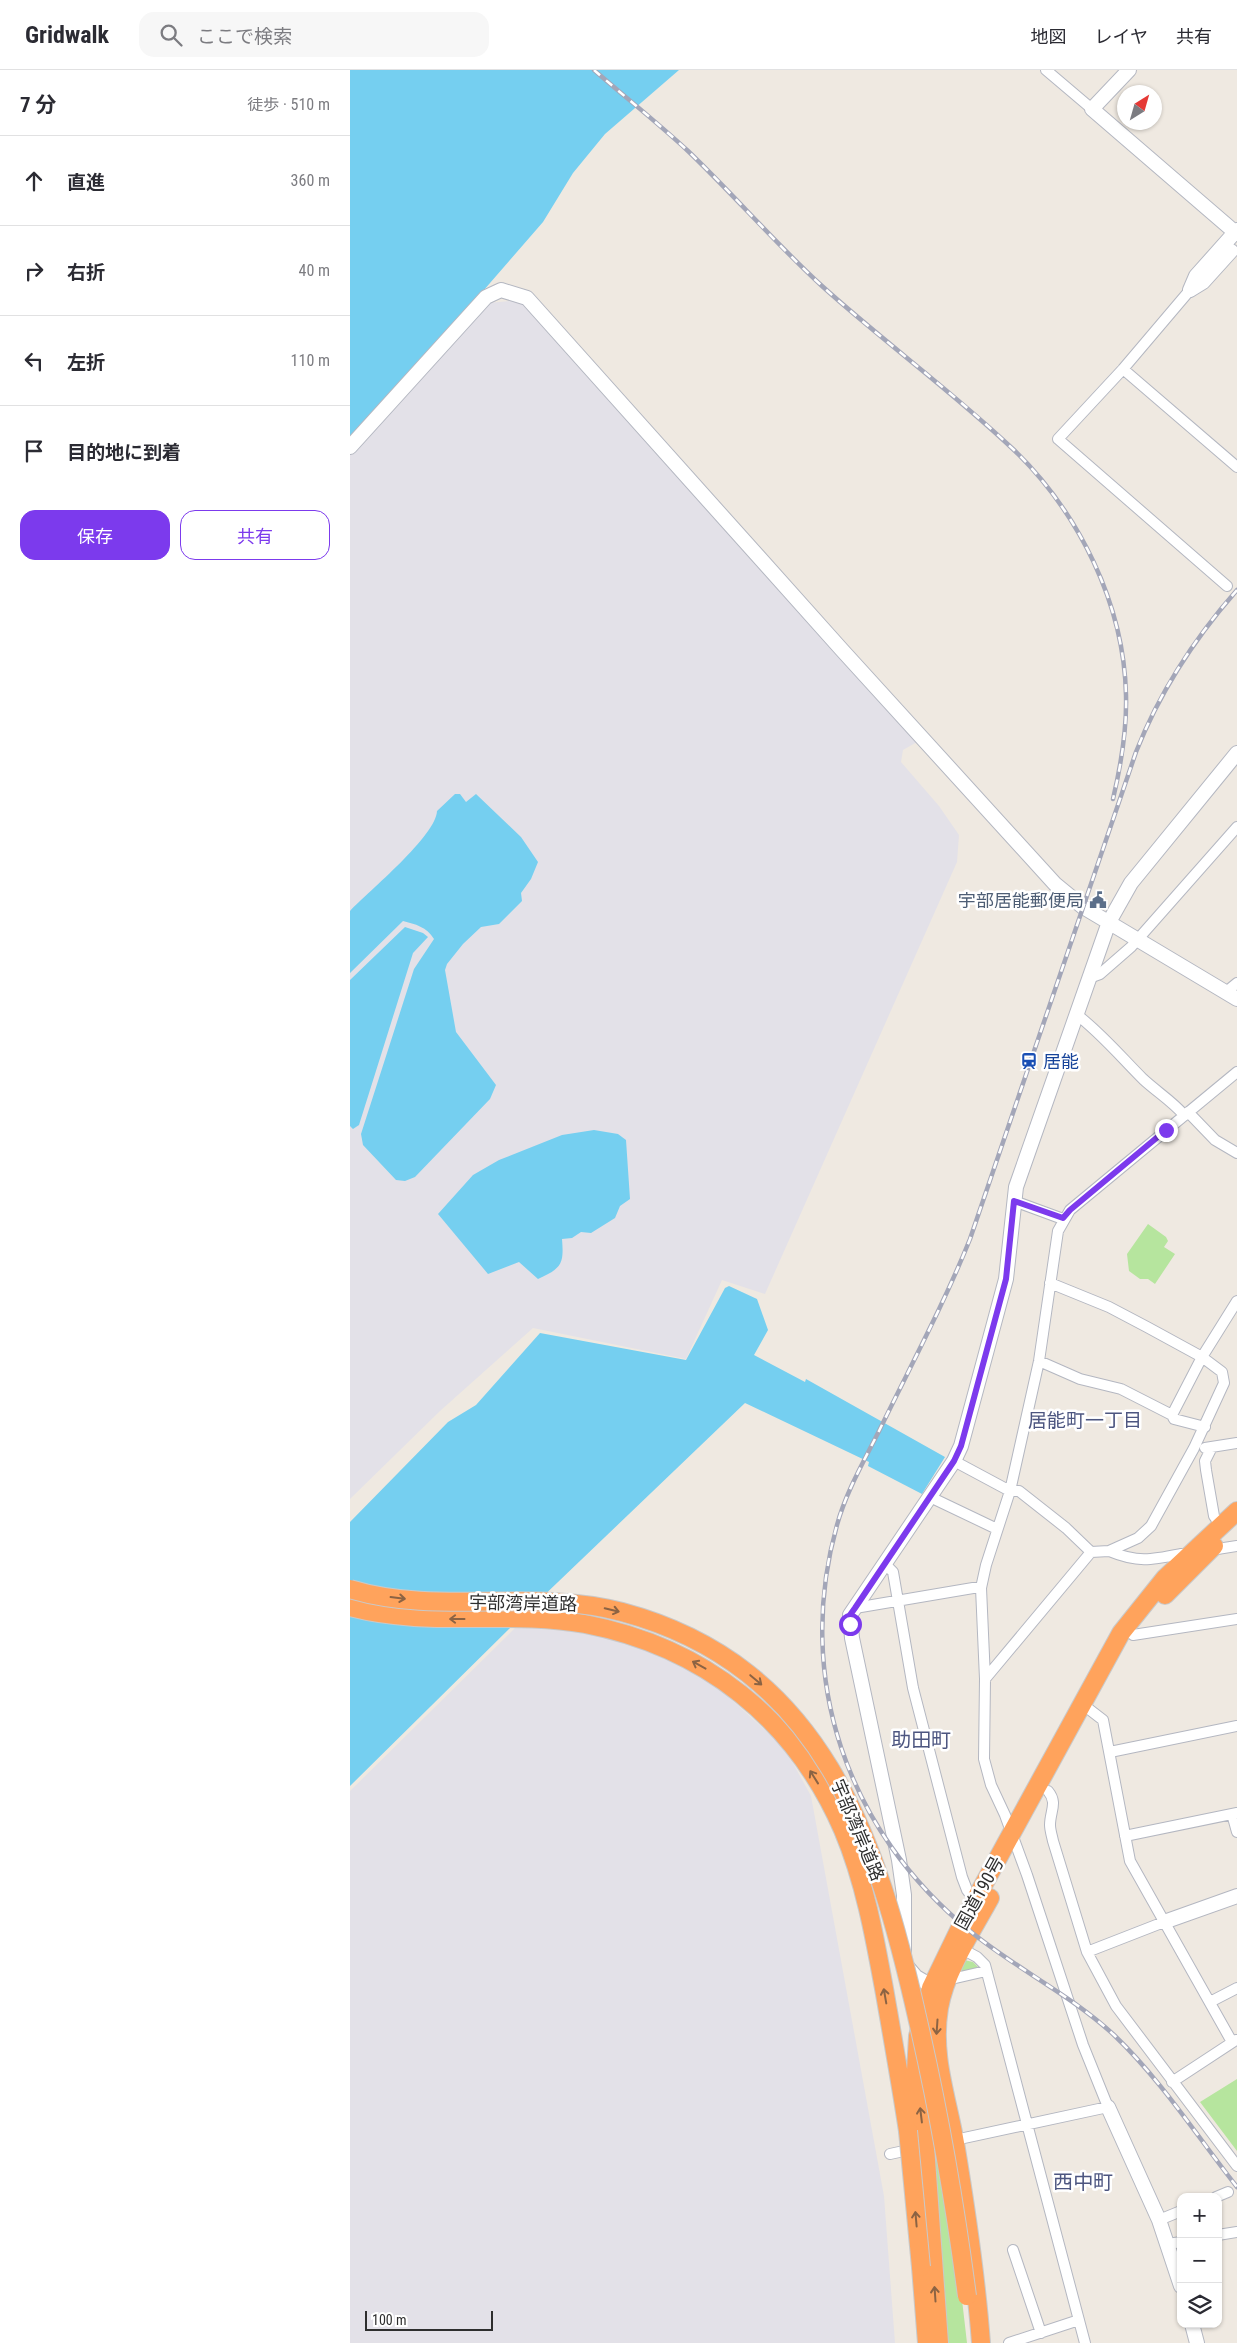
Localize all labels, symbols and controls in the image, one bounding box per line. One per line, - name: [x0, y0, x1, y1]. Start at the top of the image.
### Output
- search box: [139, 12, 489, 57]
- text: Gridwalk: [25, 21, 109, 49]
- icon: search: [157, 21, 185, 49]
- text: ここで検索: [197, 25, 292, 48]
- text: 地図: [1031, 26, 1067, 47]
- text: レイヤ: [1095, 26, 1148, 47]
- text: 共有: [1176, 26, 1212, 47]
- north arrow: [1117, 85, 1162, 130]
- text: 7 分: [20, 93, 56, 117]
- text: 徒歩 · 510 m: [247, 95, 330, 114]
- icon: ahead: [20, 167, 48, 195]
- text: 直進: [67, 171, 105, 194]
- text: 360 m: [291, 171, 330, 190]
- icon: right: [20, 257, 48, 285]
- text: 右折: [67, 261, 105, 284]
- text: 40 m: [298, 261, 330, 280]
- icon: left: [20, 347, 48, 375]
- text: 左折: [67, 351, 105, 374]
- text: 110 m: [291, 351, 330, 370]
- icon: arrive: [20, 437, 48, 465]
- text: 目的地に到着: [67, 441, 181, 464]
- button: 保存: [20, 510, 170, 560]
- button: 共有: [180, 510, 330, 560]
- place label: 宇部居能郵便局: [958, 890, 1084, 911]
- public building icon: 宇部居能郵便局: [1088, 890, 1108, 910]
- station icon: 居能: [1019, 1051, 1039, 1071]
- place label: 居能: [1043, 1051, 1079, 1072]
- route end: [1155, 1119, 1178, 1142]
- district label: 居能町一丁目: [1028, 1409, 1142, 1432]
- street label: 宇部湾岸道路: [469, 1592, 577, 1614]
- one-way arrow: [389, 1594, 405, 1604]
- one-way arrow: [603, 1606, 619, 1615]
- route start: [839, 1613, 862, 1636]
- one-way arrow: [449, 1614, 466, 1624]
- one-way arrow: [693, 1659, 707, 1669]
- one-way arrow: [750, 1675, 763, 1686]
- district label: 助田町: [891, 1728, 951, 1752]
- one-way arrow: [809, 1770, 819, 1784]
- street label: 宇部湾岸道路: [827, 1776, 889, 1884]
- street label: 国道190号: [950, 1853, 1008, 1933]
- one-way arrow: [880, 1989, 890, 2005]
- one-way arrow: [932, 2019, 942, 2035]
- one-way arrow: [917, 2107, 926, 2123]
- district label: 西中町: [1053, 2170, 1113, 2194]
- map controls: [1177, 2193, 1222, 2328]
- button: +: [1177, 2193, 1222, 2238]
- one-way arrow: [912, 2211, 921, 2227]
- button: −: [1177, 2238, 1222, 2283]
- button: layers: [1177, 2283, 1222, 2328]
- one-way arrow: [931, 2287, 940, 2303]
- scale bar: [365, 2308, 492, 2331]
- text: 100 m: [372, 2312, 407, 2328]

